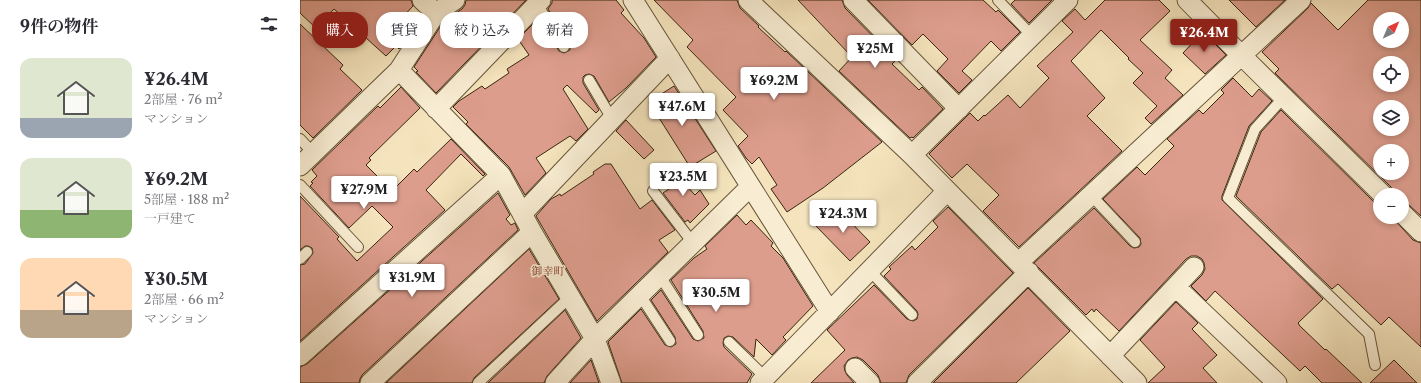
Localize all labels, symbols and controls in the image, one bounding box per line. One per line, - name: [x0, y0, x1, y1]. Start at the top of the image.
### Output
- chip: 購入: [312, 12, 368, 48]
- chip: 賃貸: [376, 12, 432, 48]
- chip: 絞り込み: [440, 12, 524, 48]
- chip: 新着: [532, 12, 588, 48]
- north arrow: [1373, 12, 1409, 48]
- map controls: [1373, 12, 1409, 224]
- icon: filters: [258, 13, 280, 35]
- text: 9件の物件: [20, 16, 98, 36]
- pin: ¥26.4M: [1171, 19, 1237, 53]
- text: ¥26.4M: [1179, 24, 1229, 40]
- pin: ¥25M: [851, 35, 899, 69]
- text: ¥25M: [856, 40, 894, 56]
- button: locate: [1373, 56, 1409, 92]
- pin: ¥69.2M: [741, 67, 807, 101]
- text: ¥26.4M: [144, 69, 209, 89]
- text: ¥69.2M: [750, 72, 798, 88]
- icon: home: [52, 74, 100, 122]
- text: 2部屋 · 76 m²: [144, 91, 223, 107]
- pin: ¥47.6M: [649, 93, 715, 127]
- text: ¥47.6M: [658, 98, 706, 114]
- button: layers: [1373, 100, 1409, 136]
- text: マンション: [144, 110, 208, 126]
- button: +: [1373, 144, 1409, 180]
- pin: ¥23.5M: [650, 163, 716, 197]
- text: ¥23.5M: [659, 168, 707, 184]
- text: ¥69.2M: [144, 169, 208, 189]
- icon: home: [52, 174, 100, 222]
- pin: ¥27.9M: [331, 176, 397, 210]
- text: ¥27.9M: [340, 181, 388, 197]
- button: −: [1373, 188, 1409, 224]
- text: 5部屋 · 188 m²: [144, 191, 229, 207]
- pin: ¥24.3M: [810, 200, 876, 234]
- text: ¥24.3M: [818, 205, 868, 221]
- text: 一戸建て: [144, 210, 196, 226]
- pin: ¥31.9M: [379, 264, 445, 298]
- district label: 御幸町: [532, 264, 565, 278]
- text: ¥30.5M: [144, 269, 208, 289]
- text: ¥31.9M: [389, 269, 435, 285]
- icon: home: [52, 274, 100, 322]
- pin: ¥30.5M: [683, 279, 749, 313]
- text: ¥30.5M: [692, 284, 740, 300]
- text: 2部屋 · 66 m²: [144, 291, 224, 307]
- text: マンション: [144, 310, 208, 326]

